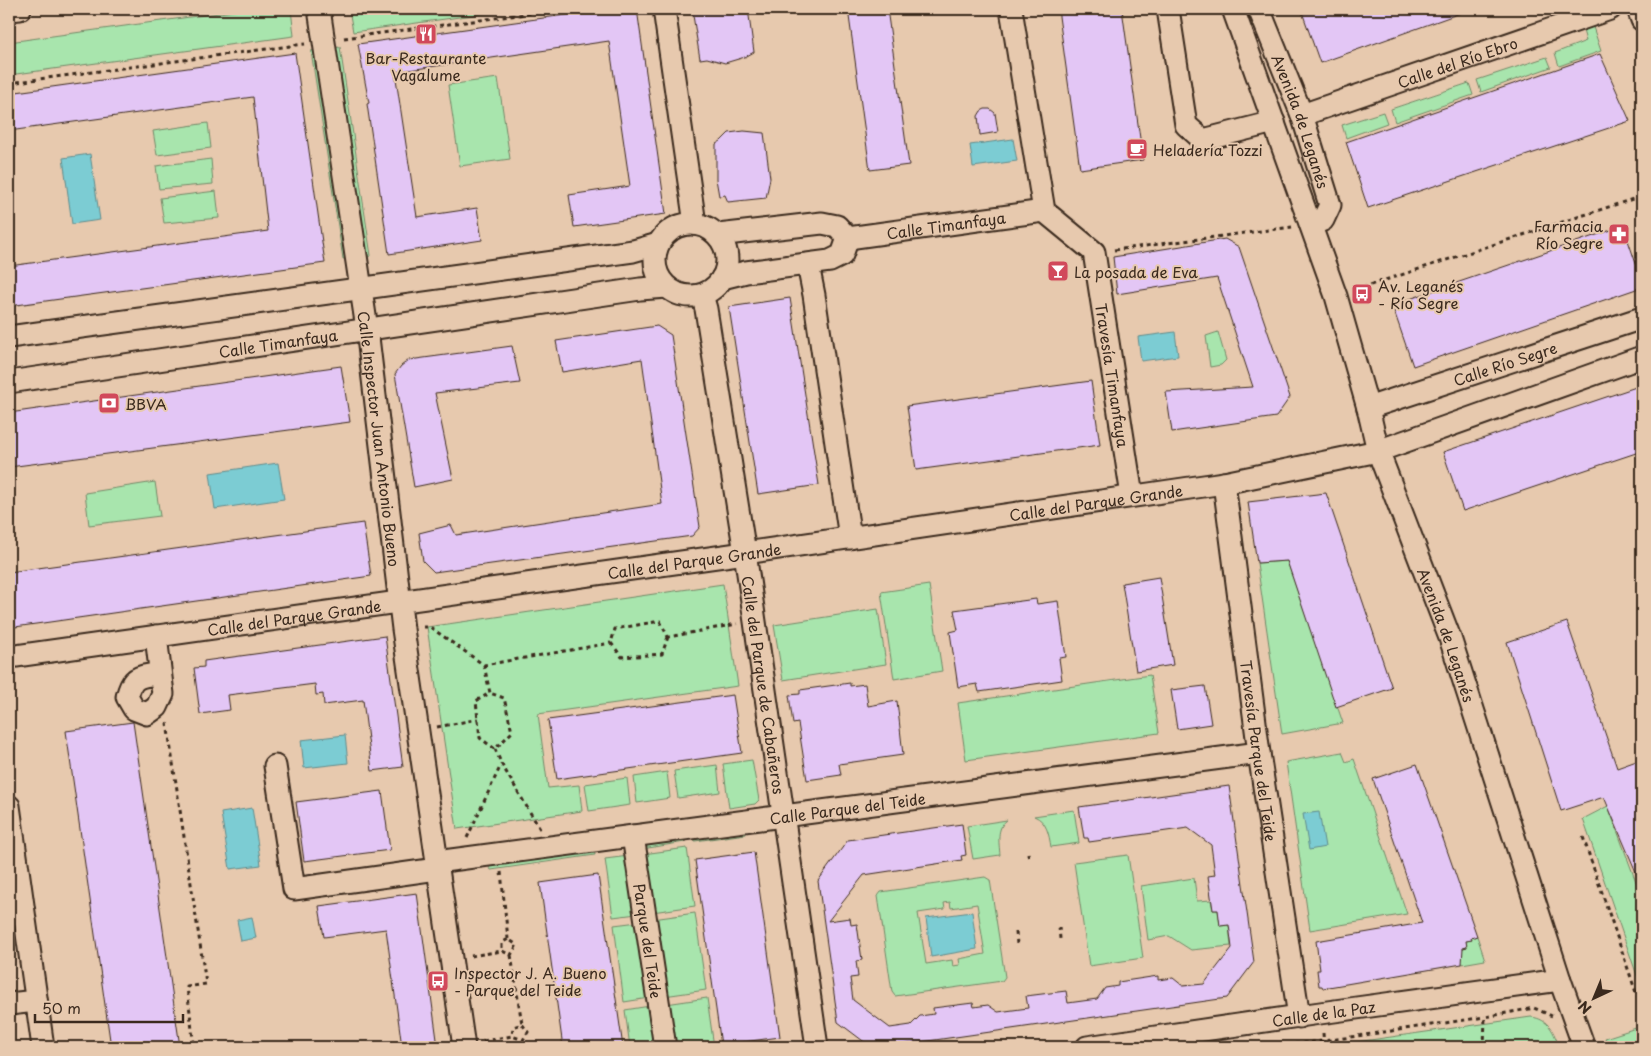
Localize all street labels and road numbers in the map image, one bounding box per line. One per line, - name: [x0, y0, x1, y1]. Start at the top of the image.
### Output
- street label: Calle del Río Ebro: [1394, 30, 1520, 93]
- street label: Avenida de Leganés: [1267, 51, 1336, 191]
- street label: Calle Timanfaya: [885, 205, 1008, 244]
- street label: Travesía Timanfaya: [1091, 301, 1136, 450]
- street label: Calle Inspector Juan Antonio Bueno: [353, 309, 407, 568]
- street label: Calle Timanfaya: [217, 322, 340, 362]
- street label: Calle Río Segre: [1450, 335, 1560, 391]
- street label: Calle del Parque Grande: [1008, 478, 1184, 526]
- street label: Calle del Parque Grande: [606, 536, 783, 584]
- street label: Avenida de Leganés: [1413, 564, 1481, 705]
- street label: Calle del Parque de Cabañeros: [737, 574, 792, 796]
- street label: Calle del Parque Grande: [206, 593, 383, 640]
- street label: Travesía Parque del Teide: [1236, 659, 1284, 843]
- street label: Calle Parque del Teide: [768, 786, 927, 829]
- street label: Parque del Teide: [629, 882, 669, 1000]
- street label: Calle de la Paz: [1270, 994, 1377, 1031]

